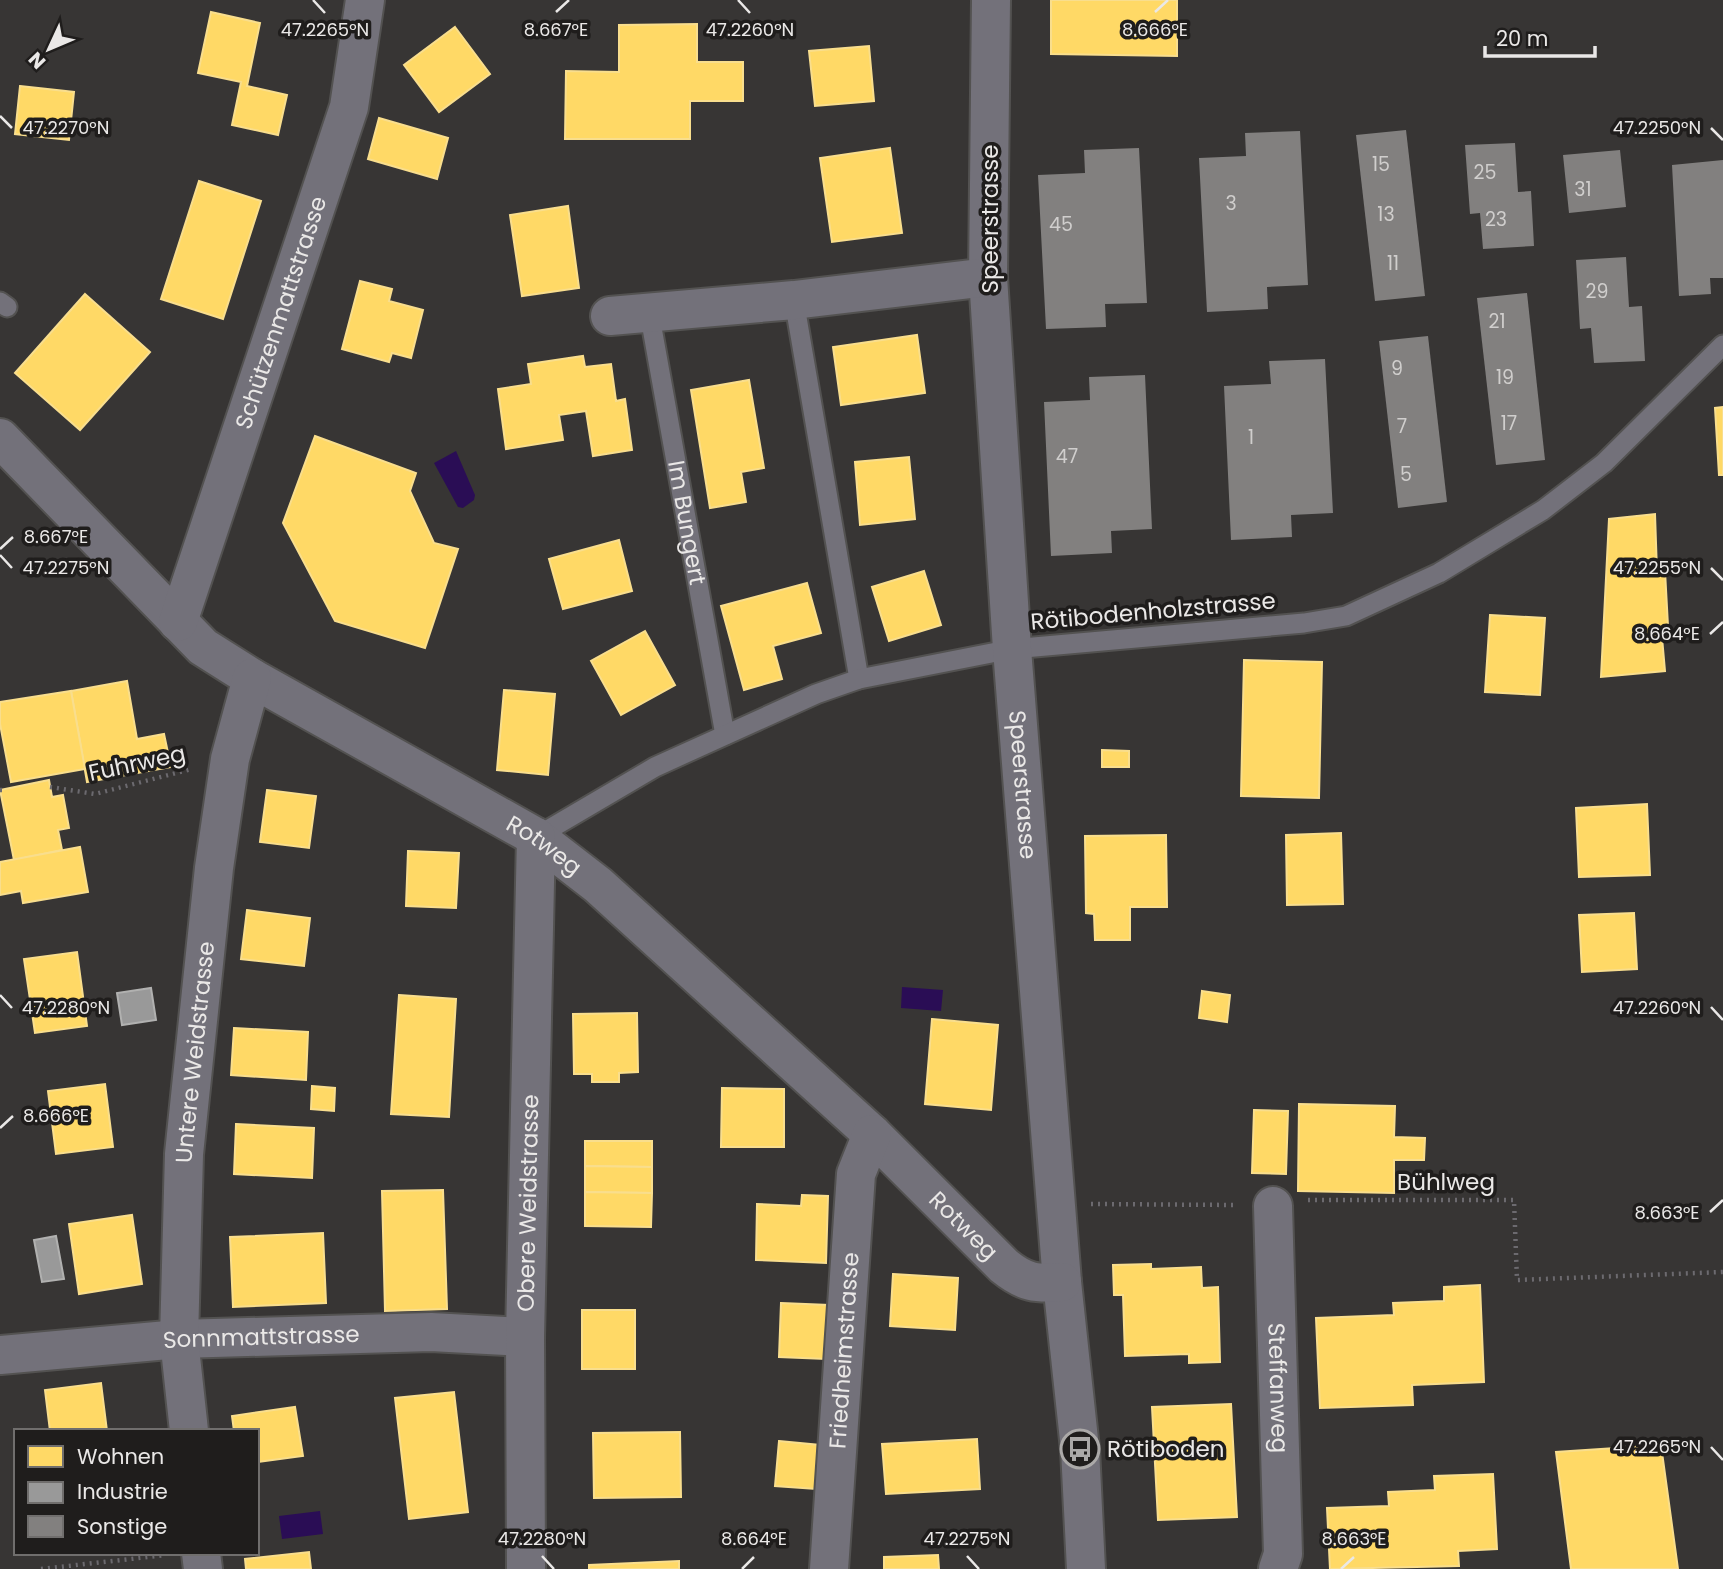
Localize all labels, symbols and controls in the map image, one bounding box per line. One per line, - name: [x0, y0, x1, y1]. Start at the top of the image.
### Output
- north arrow: [14, 14, 84, 84]
- scale bar: [1485, 14, 1595, 58]
- text: 47.2265°N: [281, 17, 369, 42]
- text: 8.667°E: [524, 17, 588, 42]
- text: 47.2260°N: [706, 17, 794, 42]
- text: 8.666°E: [1122, 17, 1188, 42]
- text: 20 m: [1496, 24, 1549, 53]
- text: N: [22, 46, 52, 75]
- text: 47.2270°N: [23, 115, 109, 140]
- text: 47.2250°N: [1613, 115, 1701, 140]
- street label: Speerstrasse: [974, 145, 1006, 293]
- house number: 15: [1372, 151, 1390, 178]
- house number: 25: [1474, 159, 1496, 186]
- house number: 31: [1574, 176, 1592, 203]
- house number: 3: [1225, 190, 1237, 217]
- street label: Schützenmattstrasse: [227, 192, 334, 433]
- house number: 13: [1377, 201, 1395, 228]
- house number: 23: [1485, 206, 1507, 233]
- house number: 45: [1049, 211, 1073, 238]
- house number: 11: [1387, 250, 1399, 277]
- house number: 29: [1586, 278, 1608, 305]
- house number: 21: [1488, 308, 1506, 335]
- house number: 9: [1391, 355, 1403, 382]
- house number: 19: [1496, 364, 1514, 391]
- house number: 17: [1501, 410, 1517, 437]
- house number: 7: [1397, 413, 1407, 440]
- house number: 1: [1248, 424, 1254, 451]
- house number: 47: [1056, 443, 1078, 470]
- street label: Im Bungert: [660, 458, 714, 587]
- house number: 5: [1400, 461, 1412, 488]
- text: 8.667°E: [24, 524, 88, 549]
- text: 47.2275°N: [23, 555, 109, 580]
- text: 47.2255°N: [1613, 555, 1701, 580]
- street label: Rötibodenholzstrasse: [1029, 584, 1277, 638]
- text: 8.664°E: [1634, 621, 1700, 646]
- street label: Speerstrasse: [1001, 709, 1045, 860]
- street label: Fuhrweg: [86, 737, 188, 789]
- street label: Rotweg: [501, 808, 589, 883]
- street label: Untere Weidstrasse: [168, 940, 222, 1163]
- text: 47.2280°N: [22, 995, 110, 1020]
- text: 47.2260°N: [1613, 995, 1701, 1020]
- street label: Obere Weidstrasse: [510, 1094, 546, 1312]
- text: 8.666°E: [23, 1103, 89, 1128]
- street label: Bühlweg: [1397, 1166, 1495, 1198]
- street label: Rotweg: [922, 1184, 1005, 1267]
- text: 8.663°E: [1634, 1200, 1700, 1225]
- street label: Friedheimstrasse: [821, 1251, 867, 1450]
- street label: Sonnmattstrasse: [162, 1318, 360, 1356]
- street label: Steffanweg: [1260, 1322, 1296, 1454]
- bus stop icon: Rötiboden: [1059, 1428, 1101, 1470]
- legend: [14, 1429, 259, 1555]
- place label: Rötiboden: [1107, 1433, 1225, 1465]
- text: 47.2265°N: [1613, 1434, 1701, 1459]
- text: Wohnen: [77, 1442, 164, 1471]
- text: Industrie: [77, 1477, 168, 1506]
- text: Sonstige: [77, 1512, 167, 1541]
- text: 47.2280°N: [498, 1526, 586, 1551]
- text: 8.664°E: [721, 1526, 787, 1551]
- text: 47.2275°N: [924, 1526, 1010, 1551]
- text: 8.663°E: [1321, 1526, 1387, 1551]

